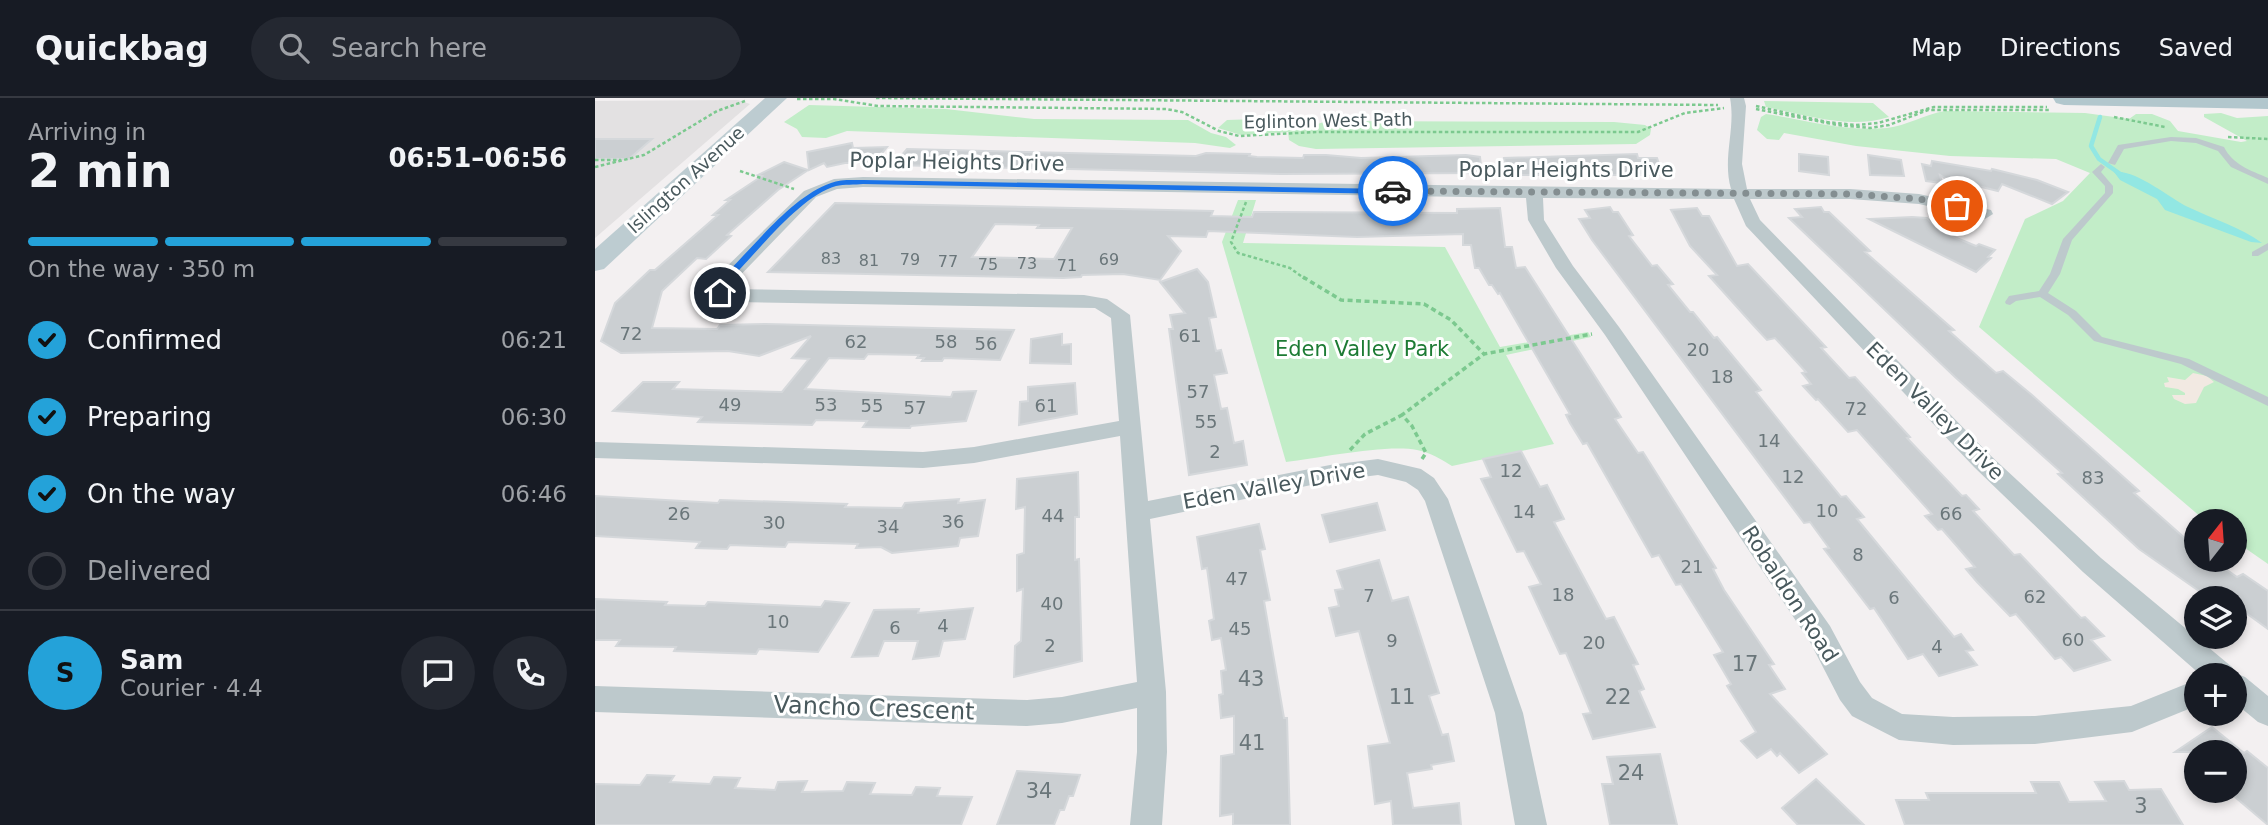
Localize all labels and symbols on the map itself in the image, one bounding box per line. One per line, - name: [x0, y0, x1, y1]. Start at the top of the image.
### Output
- street label: Eglinton West Path: [1243, 109, 1413, 132]
- street label: Islington Avenue: [623, 122, 748, 237]
- street label: Poplar Heights Drive: [849, 148, 1065, 176]
- courier: [1358, 156, 1428, 226]
- street label: Poplar Heights Drive: [1458, 158, 1674, 182]
- pin: [1927, 176, 1987, 236]
- house number: 83: [821, 249, 841, 268]
- house number: 79: [900, 250, 920, 269]
- house number: 69: [1099, 250, 1119, 269]
- house number: 81: [859, 251, 879, 270]
- house number: 77: [938, 252, 958, 271]
- house number: 73: [1017, 254, 1037, 273]
- house number: 75: [978, 255, 998, 274]
- house number: 71: [1057, 256, 1077, 275]
- pin: [690, 263, 750, 323]
- house number: 72: [620, 323, 642, 344]
- house number: 61: [1179, 325, 1201, 346]
- house number: 62: [845, 331, 867, 352]
- house number: 58: [935, 331, 957, 352]
- house number: 56: [975, 333, 997, 354]
- park label: Eden Valley Park: [1275, 337, 1450, 361]
- street label: Eden Valley Drive: [1861, 337, 2009, 485]
- house number: 20: [1687, 339, 1709, 360]
- house number: 18: [1711, 366, 1733, 387]
- house number: 57: [1187, 381, 1209, 402]
- house number: 49: [719, 394, 741, 415]
- house number: 53: [815, 394, 837, 415]
- house number: 55: [861, 395, 883, 416]
- house number: 61: [1035, 395, 1057, 416]
- house number: 57: [904, 397, 926, 418]
- house number: 72: [1845, 398, 1867, 419]
- house number: 55: [1195, 411, 1217, 432]
- house number: 14: [1758, 430, 1780, 451]
- house number: 2: [1209, 441, 1221, 462]
- street label: Eden Valley Drive: [1181, 458, 1367, 514]
- house number: 12: [1500, 460, 1522, 481]
- house number: 12: [1782, 466, 1804, 487]
- house number: 83: [2082, 467, 2104, 488]
- house number: 10: [1816, 500, 1838, 521]
- house number: 14: [1513, 501, 1535, 522]
- house number: 26: [668, 503, 690, 524]
- house number: 66: [1940, 503, 1962, 524]
- house number: 44: [1042, 505, 1064, 526]
- north arrow: [2184, 509, 2247, 572]
- house number: 36: [942, 511, 964, 532]
- house number: 30: [763, 512, 785, 533]
- house number: 34: [877, 516, 899, 537]
- street label: Robaldon Road: [1737, 521, 1843, 667]
- house number: 8: [1852, 544, 1864, 565]
- house number: 21: [1681, 556, 1703, 577]
- house number: 47: [1226, 568, 1248, 589]
- house number: 18: [1552, 584, 1574, 605]
- house number: 7: [1363, 585, 1375, 606]
- house number: 62: [2024, 586, 2046, 607]
- house number: 6: [1888, 587, 1900, 608]
- house number: 40: [1041, 593, 1063, 614]
- house number: 10: [767, 611, 789, 632]
- house number: 4: [937, 615, 949, 636]
- house number: 6: [889, 617, 901, 638]
- house number: 45: [1229, 618, 1251, 639]
- house number: 60: [2062, 629, 2084, 650]
- house number: 9: [1386, 630, 1398, 651]
- house number: 20: [1583, 632, 1605, 653]
- house number: 2: [1044, 635, 1056, 656]
- house number: 4: [1931, 636, 1943, 657]
- house number: 17: [1732, 652, 1758, 676]
- house number: 43: [1238, 667, 1264, 691]
- house number: 11: [1389, 685, 1415, 709]
- house number: 22: [1605, 685, 1631, 709]
- street label: Vancho Crescent: [773, 690, 975, 726]
- house number: 41: [1239, 731, 1265, 755]
- house number: 24: [1618, 761, 1644, 785]
- house number: 34: [1026, 779, 1052, 803]
- house number: 3: [2134, 794, 2148, 818]

